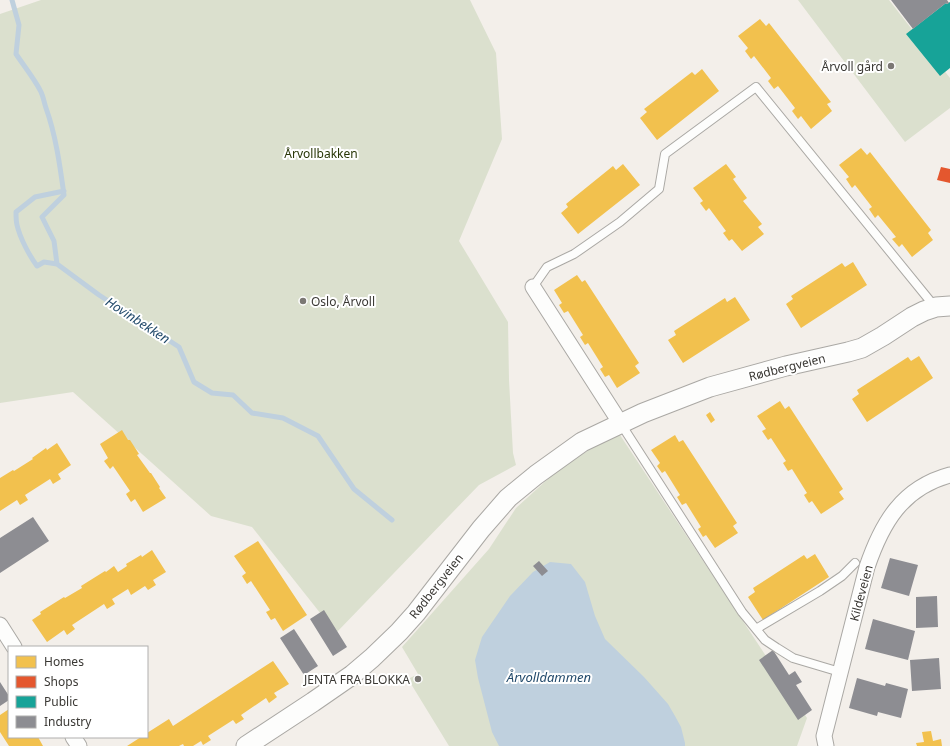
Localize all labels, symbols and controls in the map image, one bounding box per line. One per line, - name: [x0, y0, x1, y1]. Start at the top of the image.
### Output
- place label: Årvoll gård: [821, 58, 883, 75]
- marker: Årvoll gård: [886, 61, 896, 71]
- park label: Årvollbakken: [284, 145, 358, 162]
- water label: Hovinbekken: [102, 292, 174, 348]
- place label: Oslo, Årvoll: [311, 293, 375, 310]
- marker: Oslo, Årvoll: [298, 296, 308, 306]
- street label: Rødbergveien: [747, 349, 827, 385]
- street label: Rødbergveien: [405, 550, 467, 622]
- street label: Kildeveien: [845, 563, 877, 623]
- legend: [8, 646, 148, 738]
- text: Homes: [44, 653, 84, 670]
- water label: Årvolldammen: [506, 668, 591, 686]
- place label: JENTA FRA BLOKKA: [303, 671, 410, 688]
- text: Shops: [44, 673, 79, 690]
- marker: JENTA FRA BLOKKA: [413, 674, 423, 684]
- text: Public: [44, 693, 78, 710]
- text: Industry: [44, 713, 92, 730]

